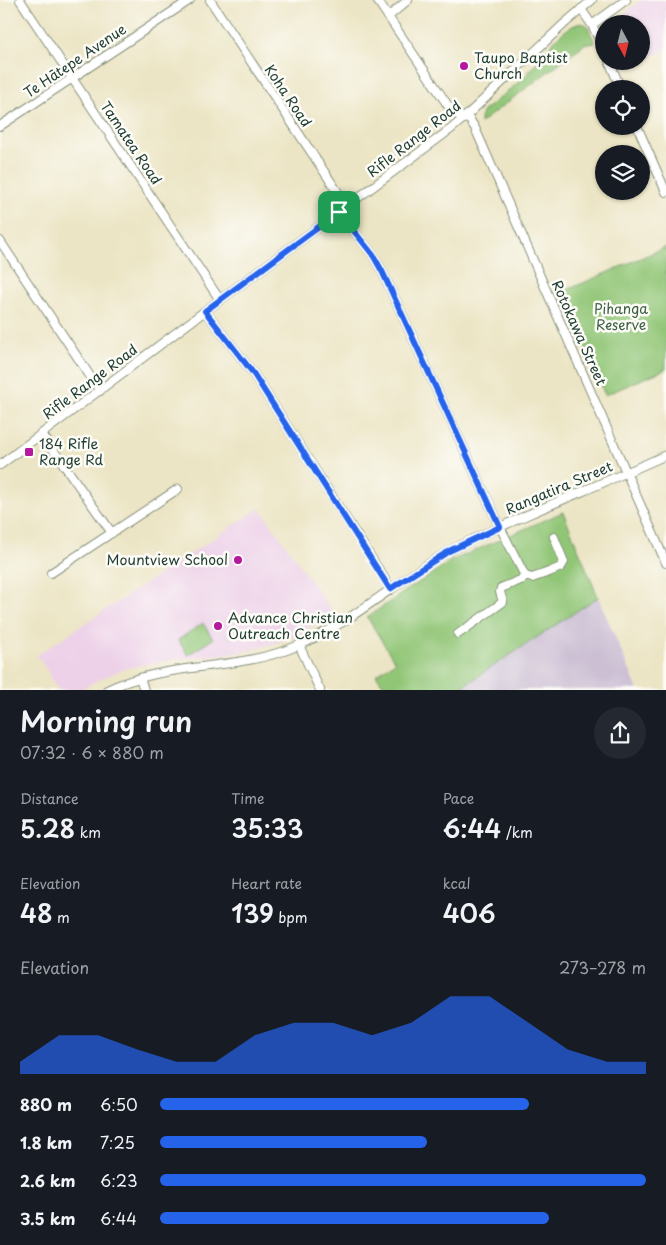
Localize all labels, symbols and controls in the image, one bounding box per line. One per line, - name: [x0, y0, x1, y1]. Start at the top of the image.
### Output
- north arrow: [595, 15, 650, 70]
- map controls: [595, 15, 650, 200]
- street label: Te Hātepe Avenue: [19, 18, 130, 103]
- place label: Taupo Baptist Church: [474, 47, 568, 84]
- street label: Koha Road: [260, 60, 317, 131]
- marker: Taupo Baptist Church: [458, 60, 470, 72]
- button: locate: [595, 80, 650, 135]
- street label: Rifle Range Road: [362, 95, 465, 182]
- street label: Tamatea Road: [96, 97, 167, 189]
- button: layers: [595, 145, 650, 200]
- pin: [318, 191, 360, 233]
- icon: arrive: [325, 198, 353, 226]
- street label: Rotokawa Street: [547, 277, 612, 389]
- park label: Pihanga Reserve: [594, 298, 648, 335]
- street label: Rifle Range Road: [38, 339, 142, 424]
- place label: 184 Rifle Range Rd: [39, 433, 103, 470]
- marker: 184 Rifle Range Rd: [23, 446, 35, 458]
- street label: Rangatira Street: [502, 455, 616, 520]
- place label: Mountview School: [107, 549, 228, 570]
- marker: Mountview School: [232, 554, 244, 566]
- place label: Advance Christian Outreach Centre: [228, 607, 353, 644]
- marker: Advance Christian Outreach Centre: [212, 620, 224, 632]
- text: Morning run: [20, 699, 192, 742]
- button: share: [594, 707, 646, 759]
- text: 07:32 · 6 × 880 m: [20, 740, 164, 764]
- text: Distance: [20, 788, 79, 809]
- text: Time: [231, 788, 264, 809]
- text: Pace: [443, 788, 474, 809]
- text: 5.28: [20, 809, 75, 847]
- text: 35:33: [231, 809, 304, 847]
- text: 6:44: [443, 809, 501, 847]
- text: km: [75, 822, 101, 843]
- text: /km: [501, 822, 533, 843]
- text: Elevation: [20, 873, 80, 894]
- text: Heart rate: [231, 873, 302, 894]
- text: kcal: [443, 873, 471, 894]
- text: 48: [20, 894, 53, 932]
- text: 139: [231, 894, 274, 932]
- text: 406: [443, 894, 496, 932]
- text: m: [53, 907, 70, 928]
- text: bpm: [274, 907, 307, 928]
- text: Elevation: [20, 955, 89, 979]
- text: 273–278 m: [559, 955, 646, 979]
- text: 880 m: [20, 1092, 72, 1116]
- text: 6:50: [100, 1092, 138, 1116]
- text: 1.8 km: [20, 1130, 72, 1154]
- text: 7:25: [100, 1130, 135, 1154]
- text: 2.6 km: [20, 1168, 76, 1192]
- text: 6:23: [100, 1168, 137, 1192]
- text: 3.5 km: [20, 1206, 75, 1230]
- text: 6:44: [100, 1206, 137, 1230]

